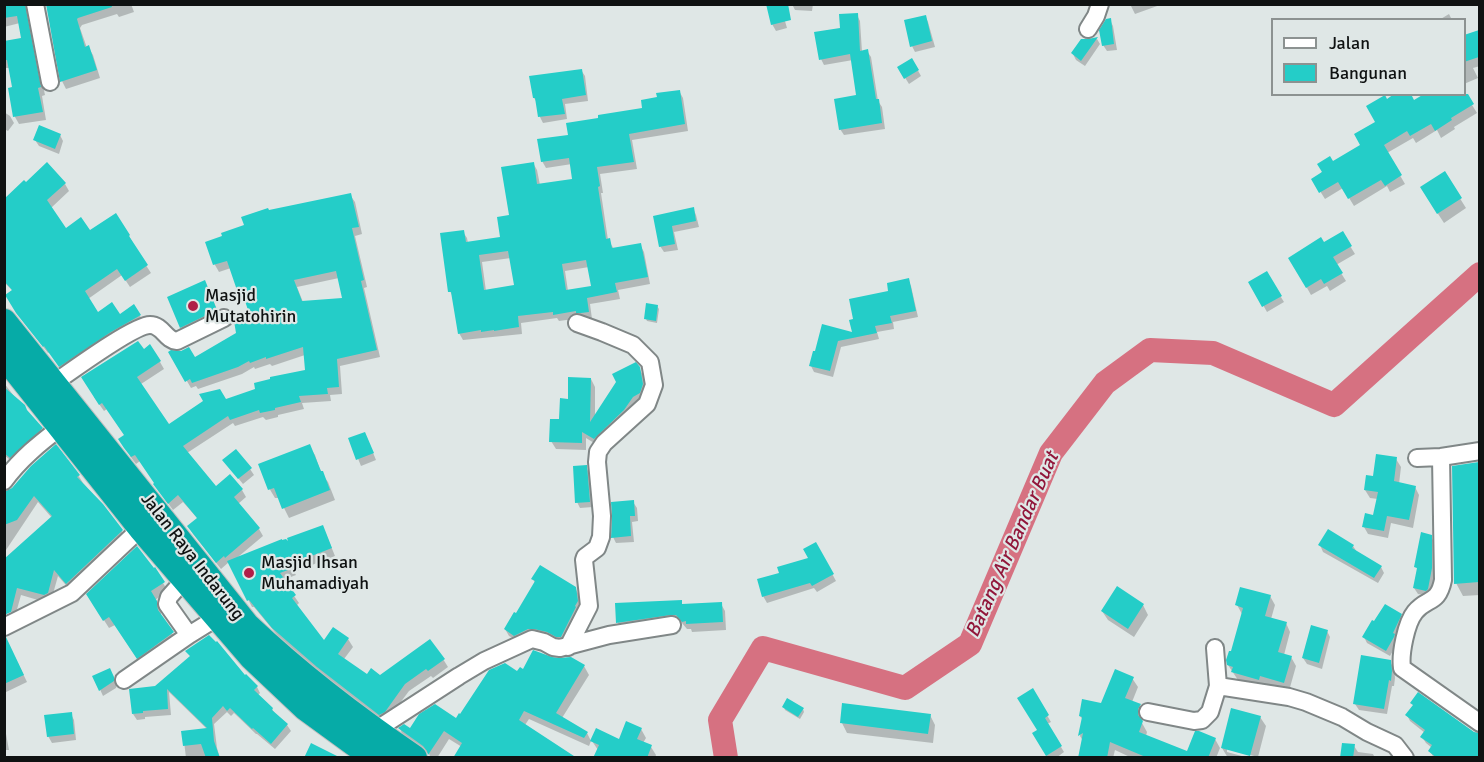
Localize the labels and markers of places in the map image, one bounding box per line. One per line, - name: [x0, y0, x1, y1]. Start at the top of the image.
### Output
- place label: Masjid Mutatohirin: [205, 285, 296, 328]
- marker: Masjid Mutatohirin: [186, 299, 200, 313]
- place label: Masjid Ihsan Muhamadiyah: [261, 552, 369, 594]
- marker: Masjid Ihsan Muhamadiyah: [242, 566, 256, 580]

